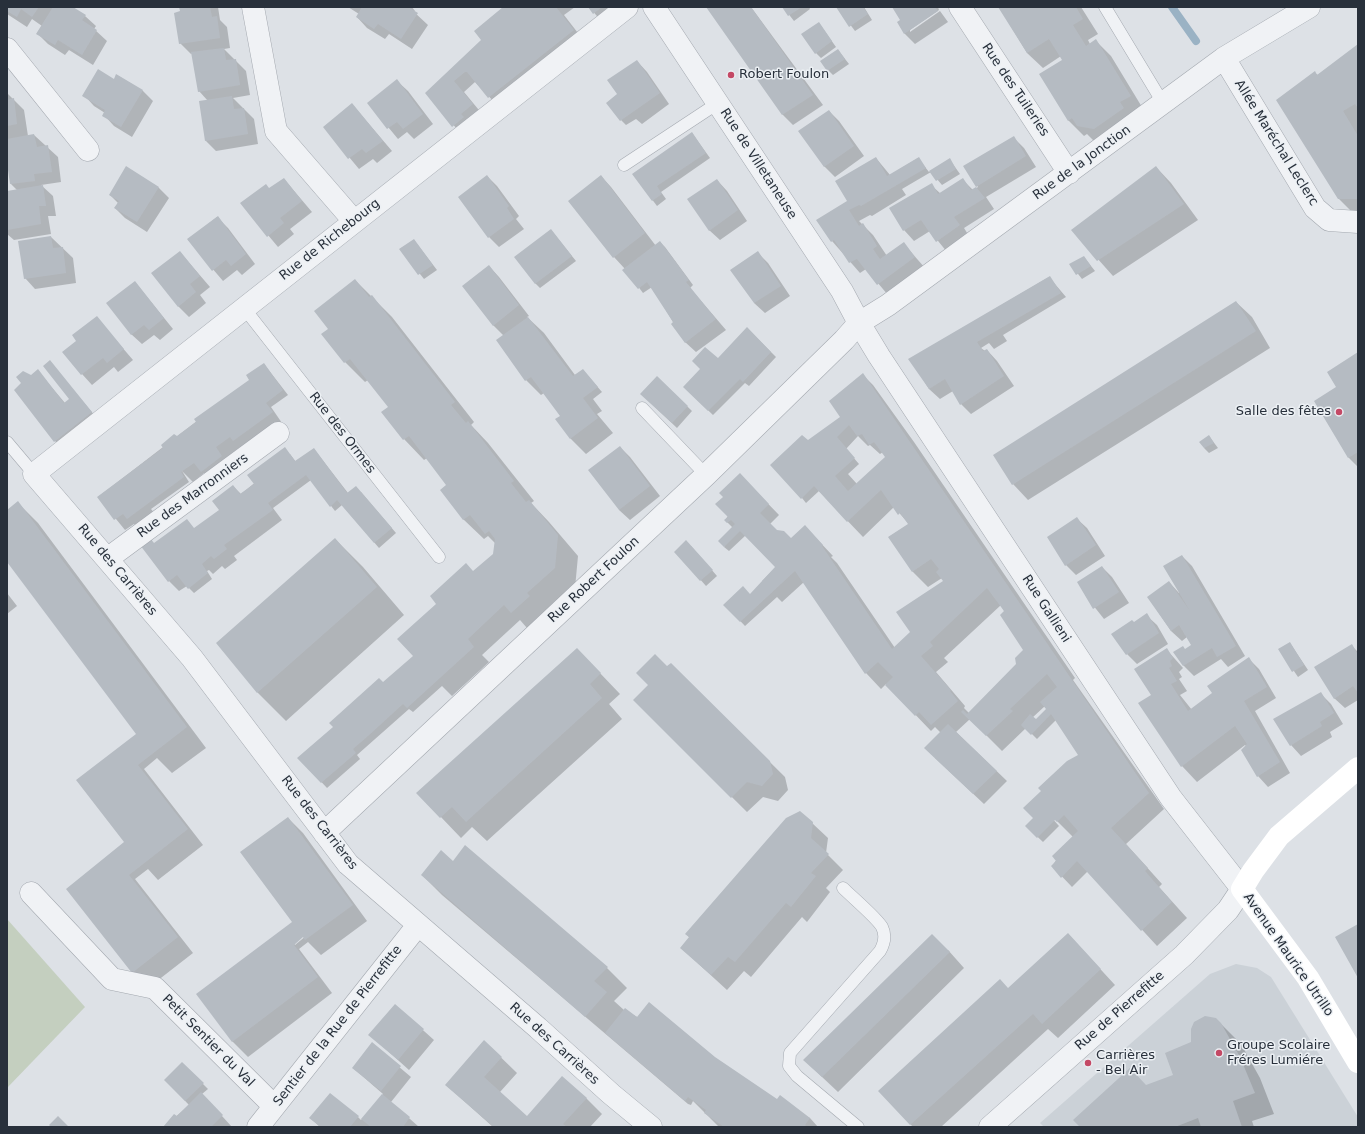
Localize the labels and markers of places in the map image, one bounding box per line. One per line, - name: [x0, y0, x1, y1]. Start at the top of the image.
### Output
- place label: Robert Foulon: [739, 67, 829, 83]
- marker: Robert Foulon: [726, 70, 736, 80]
- place label: Salle des fêtes: [1236, 404, 1331, 420]
- marker: Salle des fêtes: [1334, 407, 1344, 417]
- place label: Groupe Scolaire Fréres Lumiére: [1227, 1038, 1330, 1069]
- place label: Carrières - Bel Air: [1096, 1048, 1155, 1079]
- marker: Groupe Scolaire Fréres Lumiére: [1214, 1048, 1224, 1058]
- marker: Carrières - Bel Air: [1083, 1058, 1093, 1068]

